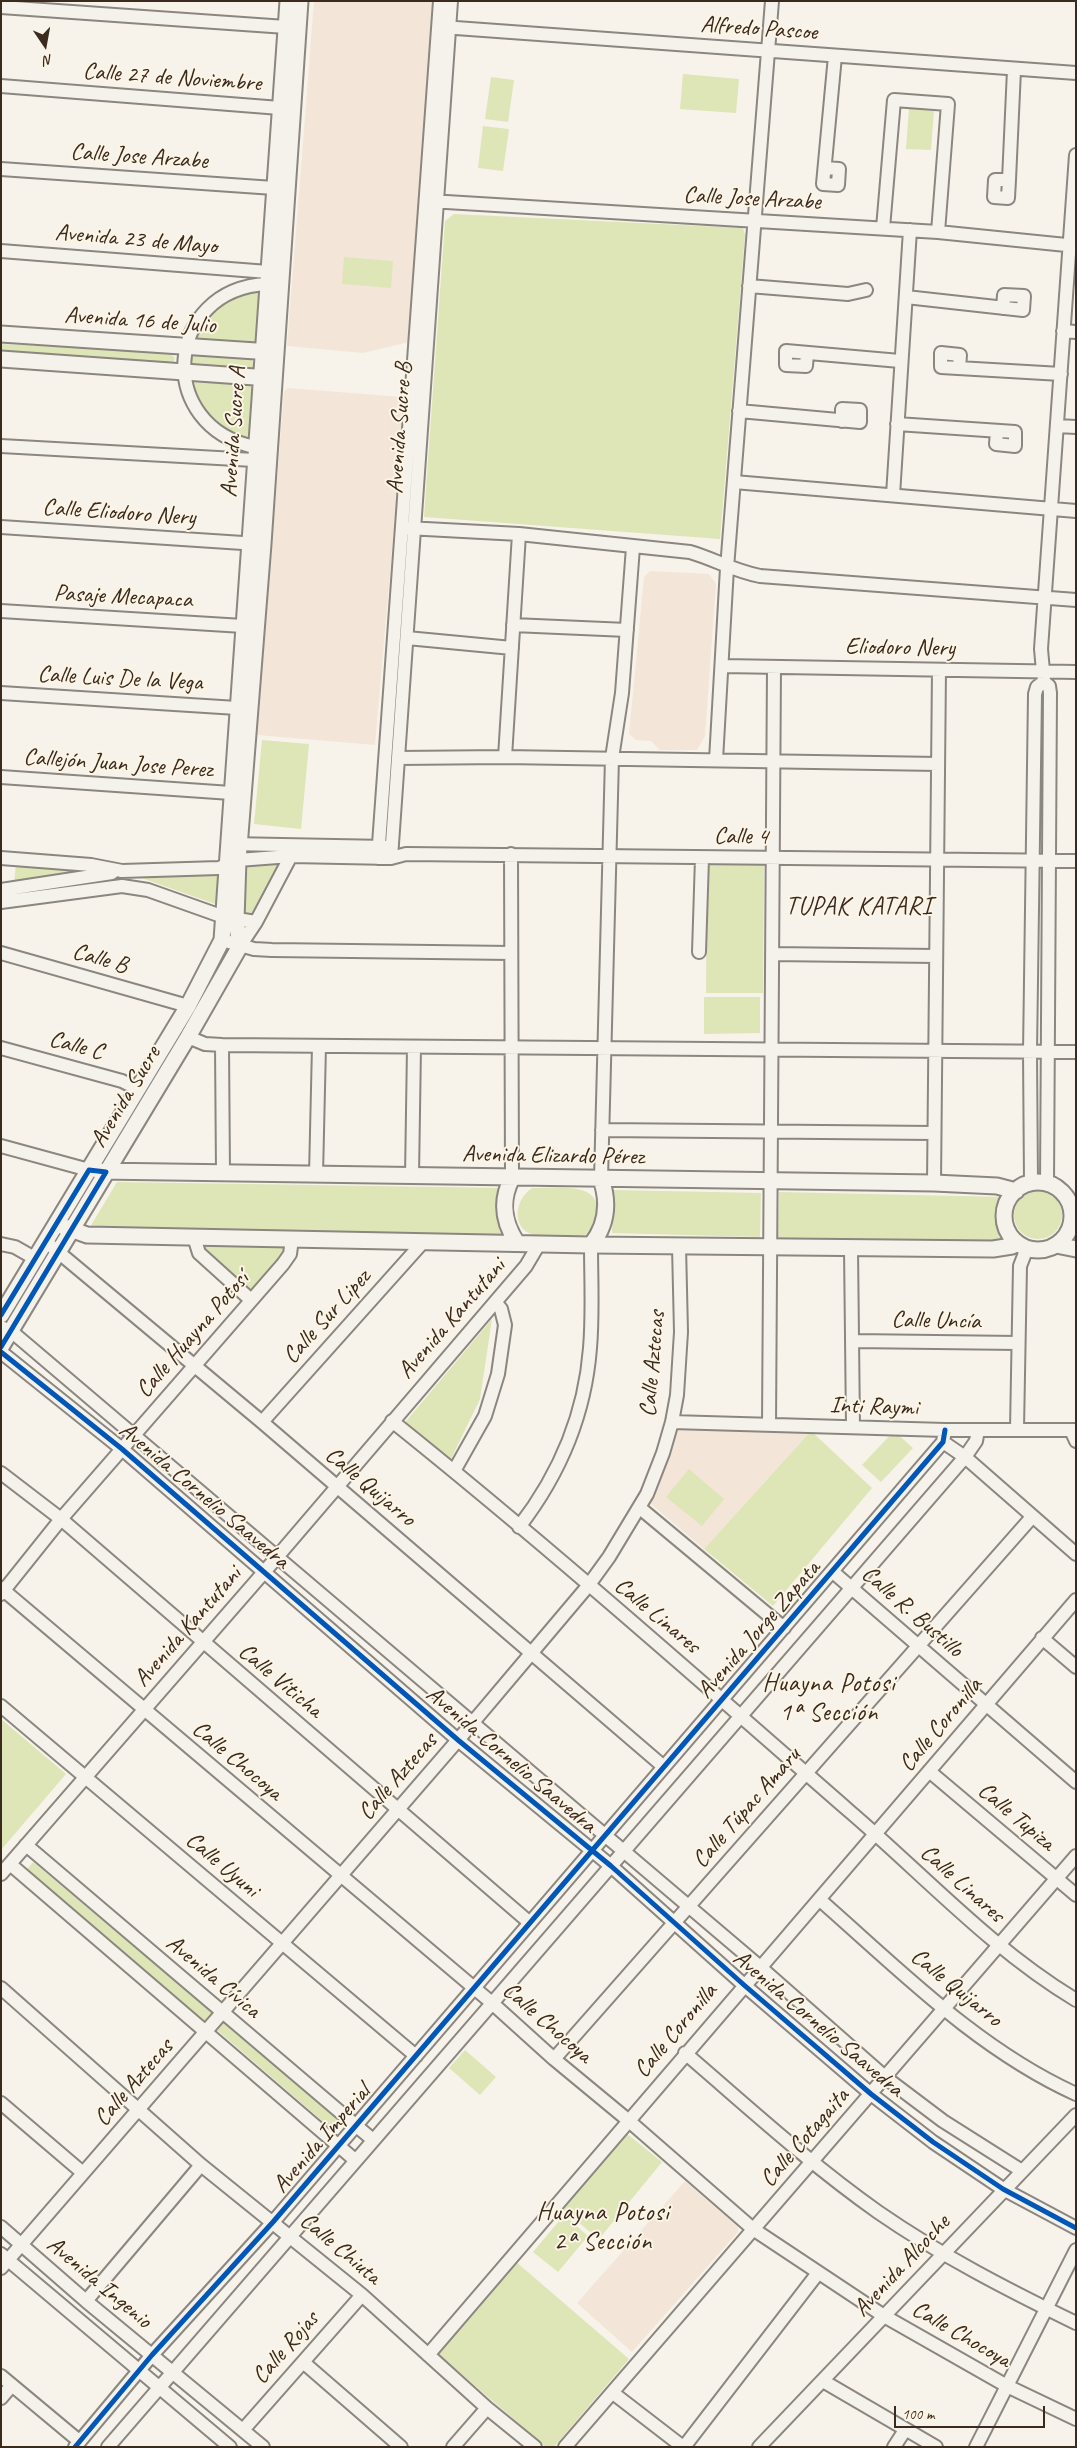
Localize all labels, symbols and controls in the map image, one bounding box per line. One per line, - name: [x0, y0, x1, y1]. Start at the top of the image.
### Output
- street label: Alfredo Pascoe: [700, 11, 818, 47]
- north arrow: [20, 20, 70, 70]
- text: N: [42, 51, 54, 69]
- street label: Calle 27 de Noviembre: [82, 57, 262, 99]
- street label: Calle Jose Arzabe: [69, 138, 209, 176]
- street label: Calle Jose Arzabe: [683, 181, 821, 217]
- street label: Avenida 23 de Mayo: [54, 219, 218, 261]
- street label: Avenida 16 de Julio: [63, 301, 217, 341]
- street label: Avenida Sucre B: [381, 361, 419, 495]
- street label: Avenida Sucre A: [215, 366, 253, 498]
- street label: Calle Eliodoro Nery: [42, 493, 196, 533]
- street label: Pasaje Mecapaca: [53, 579, 193, 615]
- street label: Eliodoro Nery: [845, 633, 955, 663]
- street label: Calle Luis De la Vega: [37, 660, 203, 698]
- street label: Callejón Juan Jose Perez: [22, 743, 214, 785]
- street label: Calle 4: [714, 822, 768, 852]
- district label: TUPAK KATARI: [784, 892, 934, 922]
- street label: Calle B: [69, 937, 131, 981]
- street label: Calle C: [46, 1025, 106, 1067]
- street label: Avenida Sucre: [85, 1041, 167, 1153]
- street label: Avenida Elizardo Pérez: [462, 1140, 644, 1172]
- street label: Avenida Kantutani: [392, 1253, 512, 1385]
- street label: Calle Sur Lipez: [277, 1264, 377, 1370]
- street label: Calle Huayna Potosí: [130, 1266, 256, 1404]
- street label: Calle Uncía: [891, 1306, 981, 1336]
- street label: Calle Aztecas: [634, 1310, 672, 1418]
- street label: Inti Raymi: [829, 1391, 919, 1423]
- street label: Avenida Cornelio Saavedra: [113, 1416, 295, 1576]
- street label: Calle Quijarro: [319, 1441, 421, 1533]
- street label: Avenida Jorge Zapata: [691, 1555, 827, 1705]
- street label: Calle R. Bustillo: [855, 1560, 969, 1664]
- street label: Avenida Kantutani: [128, 1561, 248, 1693]
- street label: Calle Linares: [608, 1572, 706, 1660]
- street label: Calle Viticha: [232, 1637, 328, 1725]
- district label: Huayna Potosi 1ª Sección: [761, 1669, 897, 1728]
- street label: Calle Coronilla: [893, 1672, 989, 1778]
- street label: Avenida Cornelio Saavedra: [420, 1680, 602, 1840]
- street label: Calle Chocoya: [186, 1715, 288, 1807]
- street label: Calle Aztecas: [352, 1728, 444, 1826]
- street label: Calle Túpac Amaru: [687, 1742, 807, 1874]
- street label: Calle Tupiza: [971, 1776, 1061, 1858]
- street label: Calle Uyuni: [179, 1826, 265, 1904]
- street label: Calle Linares: [914, 1839, 1010, 1929]
- street label: Avenida Cívica: [160, 1929, 266, 2025]
- street label: Calle Quijarro: [904, 1942, 1008, 2034]
- street label: Avenida Cornelio Saavedra: [727, 1944, 909, 2104]
- street label: Calle Chocoya: [496, 1976, 598, 2070]
- street label: Calle Coronilla: [628, 1978, 724, 2084]
- street label: Calle Aztecas: [88, 2034, 180, 2132]
- street label: Avenida Imperial: [267, 2079, 377, 2199]
- street label: Calle Cotagaita: [754, 2083, 856, 2193]
- district label: Huayna Potosi 2ª Sección: [535, 2198, 671, 2257]
- street label: Calle Chiuta: [294, 2207, 386, 2291]
- street label: Avenida Alcoche: [848, 2209, 956, 2323]
- street label: Avenida Ingenio: [41, 2231, 157, 2335]
- street label: Calle Chocoya: [906, 2295, 1016, 2375]
- street label: Calle Rojas: [247, 2306, 325, 2390]
- scale bar: [897, 2396, 1048, 2428]
- text: 100 m: [902, 2405, 934, 2424]

